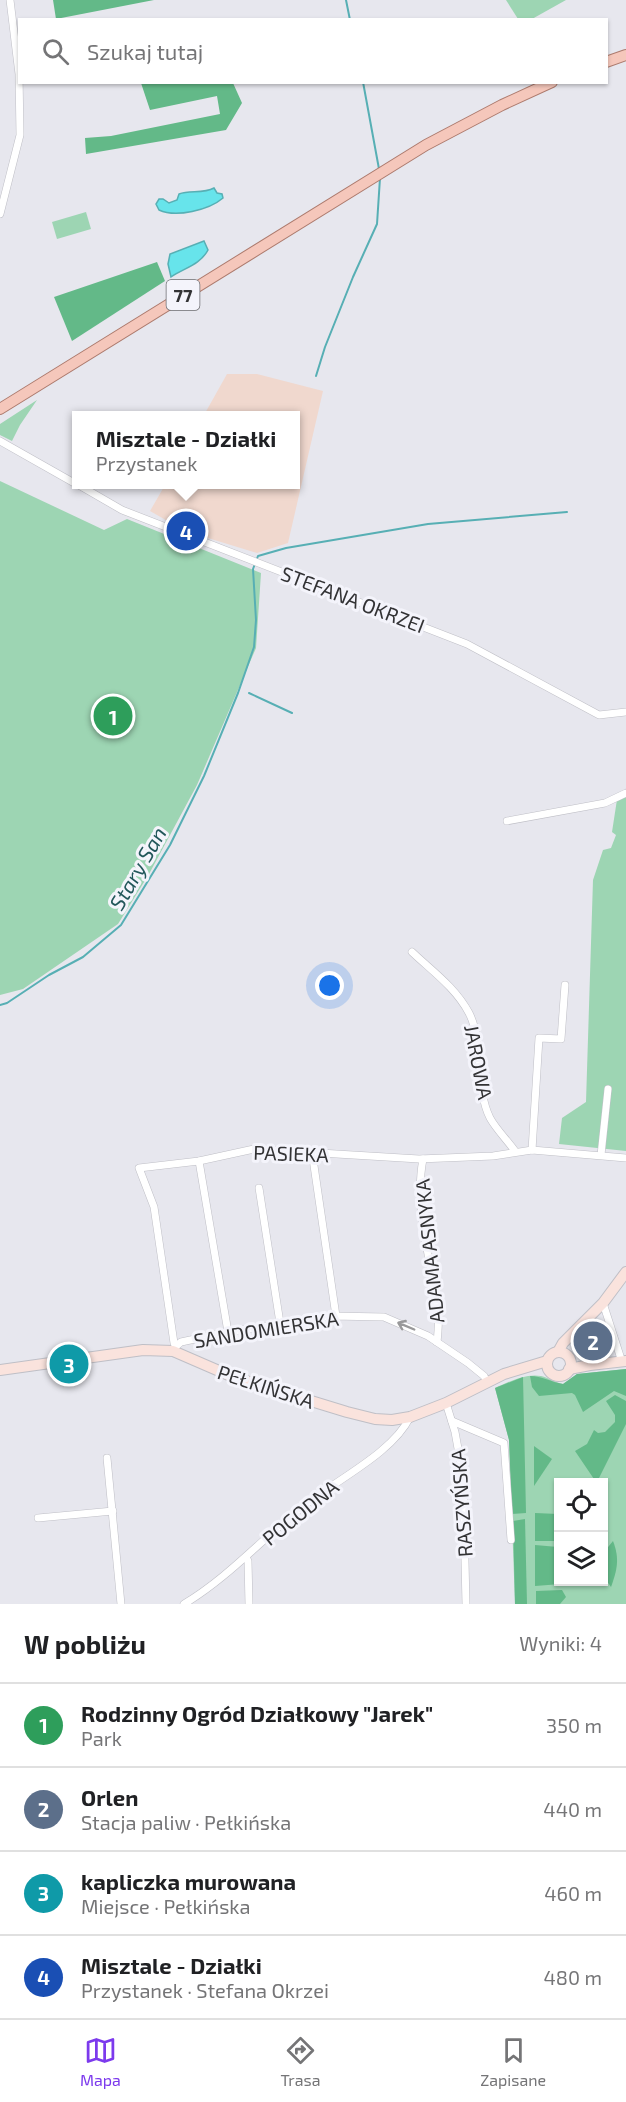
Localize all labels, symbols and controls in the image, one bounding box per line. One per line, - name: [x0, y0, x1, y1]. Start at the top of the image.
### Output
- search box: [18, 18, 608, 84]
- icon: search: [39, 35, 72, 68]
- text: Szukaj tutaj: [87, 38, 203, 64]
- road number: 77: [166, 280, 200, 310]
- popup: [72, 411, 300, 489]
- text: Misztale - Działki: [96, 425, 276, 451]
- text: Przystanek: [96, 451, 198, 475]
- pin: 4: [166, 508, 206, 554]
- street label: STEFANA OKRZEI: [278, 561, 428, 637]
- pin: 1: [94, 694, 132, 738]
- water label: Stary San: [103, 822, 172, 915]
- your location: [315, 971, 344, 1000]
- street label: JAROWA: [460, 1022, 498, 1102]
- street label: PASIEKA: [253, 1140, 330, 1166]
- street label: ADAMA ASNYKA: [409, 1177, 449, 1324]
- street label: SANDOMIERSKA: [192, 1306, 341, 1352]
- pin: 2: [574, 1318, 612, 1364]
- one-way arrow: [397, 1320, 415, 1332]
- pin: 3: [50, 1342, 88, 1386]
- street label: PEŁKIŃSKA: [215, 1359, 318, 1413]
- street label: RASZYŃSKA: [445, 1448, 477, 1558]
- street label: POGODNA: [257, 1474, 343, 1550]
- map controls: [554, 1478, 608, 1586]
- button: locate: [554, 1478, 608, 1532]
- button: layers: [554, 1532, 608, 1586]
- text: W pobliżu: [24, 1628, 146, 1659]
- text: Wyniki: 4: [519, 1631, 602, 1655]
- text: Rodzinny Ogród Działkowy "Jarek": [81, 1700, 433, 1726]
- text: 1: [39, 1713, 48, 1737]
- text: 350 m: [546, 1713, 602, 1737]
- text: Park: [81, 1726, 122, 1750]
- text: Orlen: [81, 1784, 138, 1810]
- text: 2: [38, 1797, 49, 1821]
- text: 440 m: [543, 1797, 602, 1821]
- text: Stacja paliw · Pełkińska: [81, 1810, 291, 1834]
- text: kapliczka murowana: [81, 1868, 296, 1894]
- text: 3: [38, 1881, 49, 1905]
- text: 460 m: [544, 1881, 602, 1905]
- text: Miejsce · Pełkińska: [81, 1894, 250, 1918]
- text: Misztale - Działki: [81, 1952, 262, 1978]
- text: 4: [37, 1965, 50, 1989]
- text: 480 m: [544, 1965, 602, 1989]
- text: Przystanek · Stefana Okrzei: [81, 1978, 329, 2002]
- tab: Mapa: [80, 2034, 121, 2089]
- tab: Trasa: [281, 2034, 320, 2089]
- tab: Zapisane: [480, 2034, 546, 2089]

